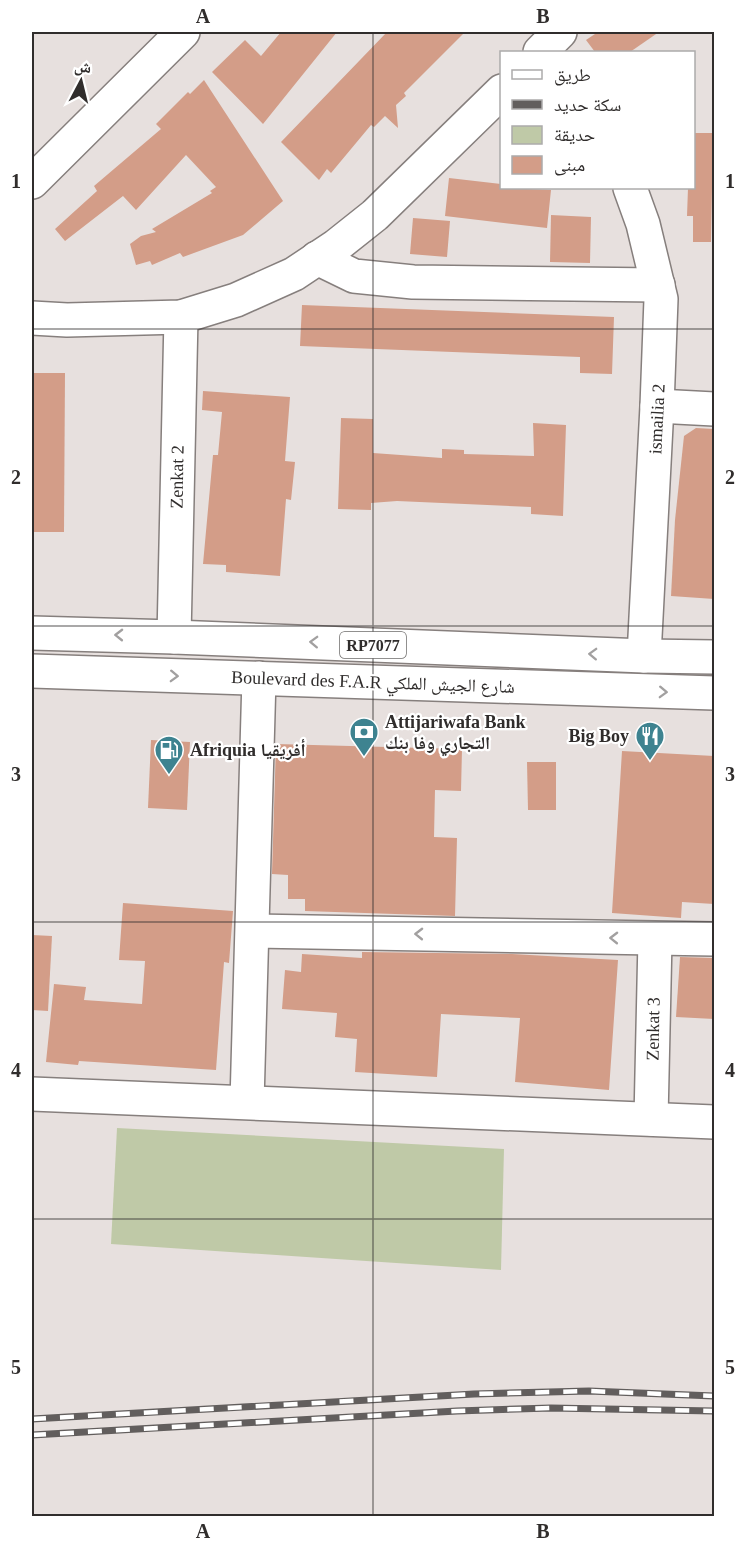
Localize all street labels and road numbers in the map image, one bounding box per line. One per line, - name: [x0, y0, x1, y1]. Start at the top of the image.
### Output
- street label: ismailia 2: [645, 383, 669, 455]
- street label: Zenkat 2: [166, 445, 188, 509]
- road number: RP7077: [340, 632, 406, 658]
- street label: Boulevard des F.A.R شارع الجيش الملكي: [231, 667, 515, 702]
- street label: Zenkat 3: [642, 997, 664, 1061]

